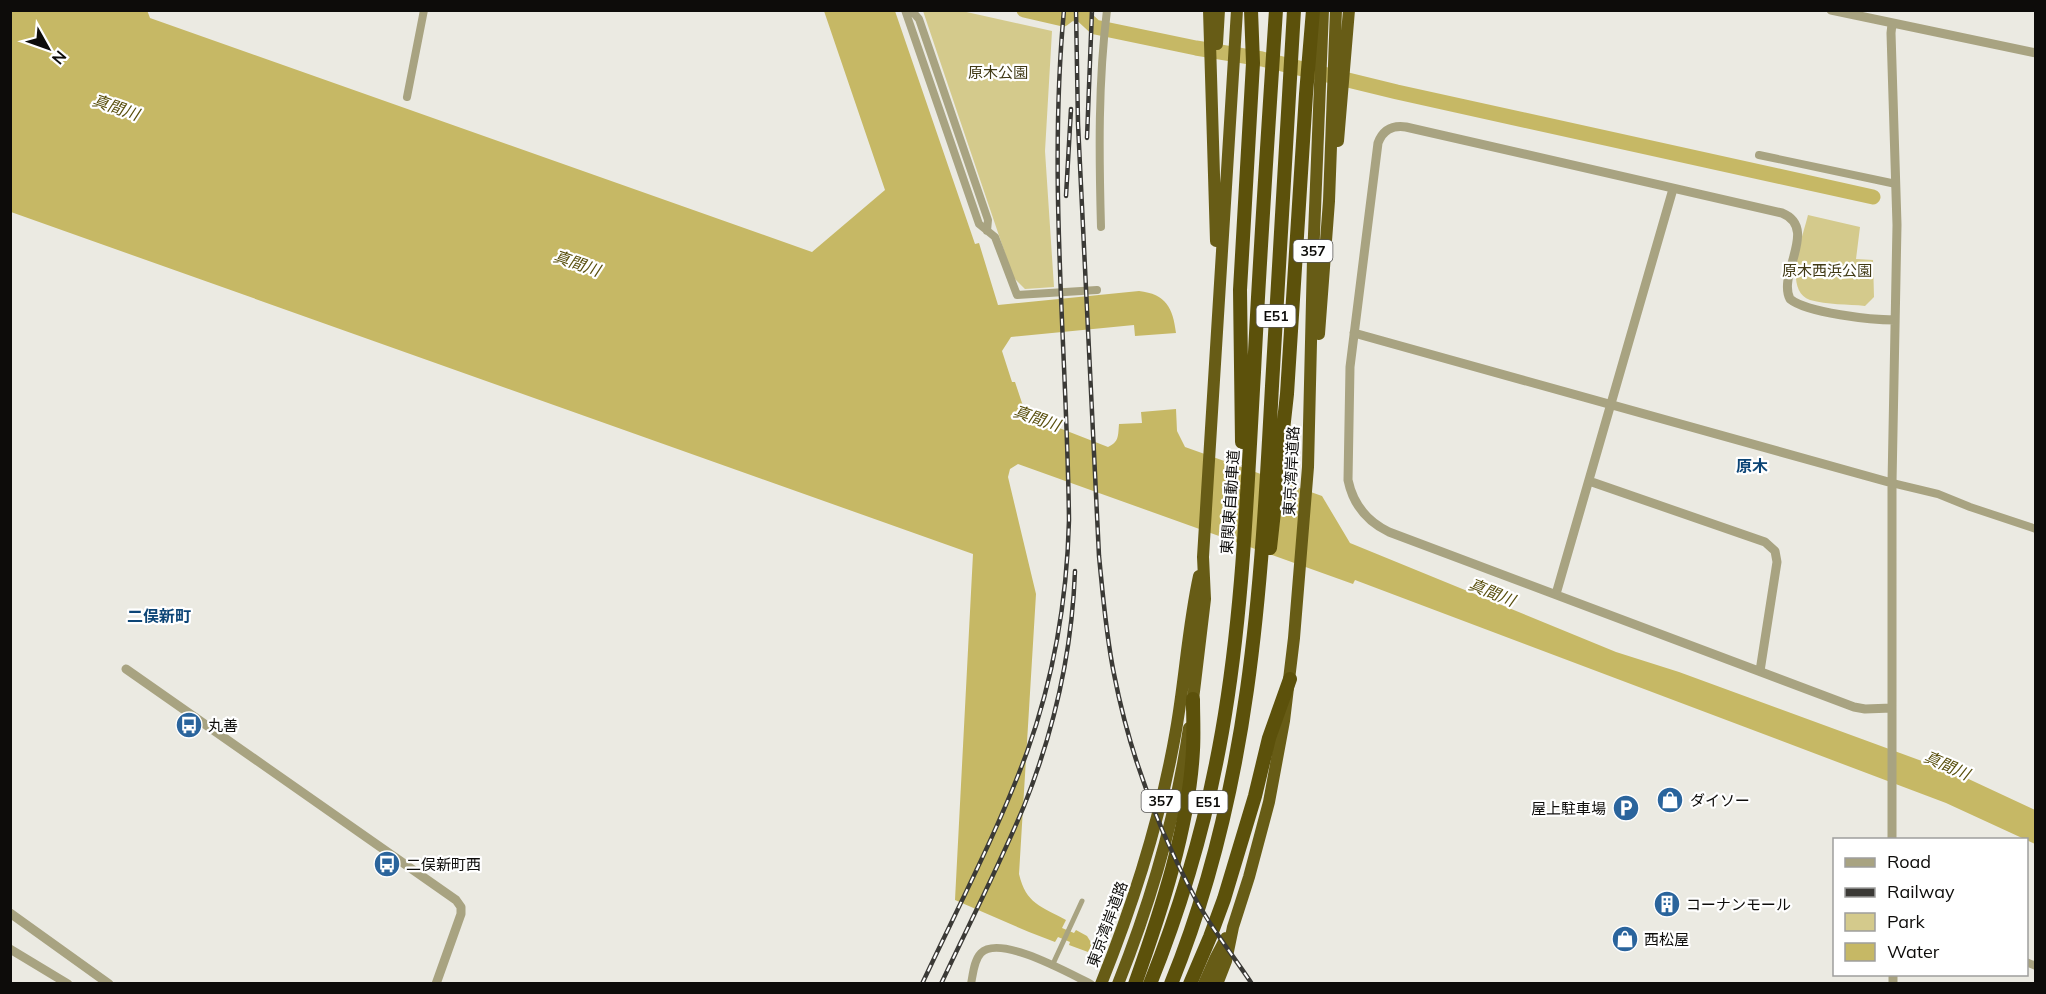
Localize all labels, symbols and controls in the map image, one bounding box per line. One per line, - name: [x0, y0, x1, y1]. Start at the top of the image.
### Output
- north arrow: [18, 18, 78, 78]
- text: N: [48, 47, 71, 69]
- park label: 原木公園: [968, 63, 1028, 82]
- water label: 真間川: [90, 90, 144, 125]
- road number: 357: [1294, 240, 1332, 262]
- water label: 真間川: [551, 246, 605, 281]
- park label: 原木西浜公園: [1782, 261, 1872, 280]
- road number: E51: [1256, 305, 1296, 327]
- water label: 真間川: [1011, 401, 1065, 436]
- street label: 東京湾岸道路: [1279, 426, 1303, 516]
- street label: 東関東自動車道: [1217, 449, 1243, 555]
- district label: 原木: [1736, 456, 1768, 476]
- water label: 真間川: [1466, 574, 1520, 611]
- district label: 二俣新町: [127, 606, 191, 626]
- bus stop icon: 丸善: [174, 710, 204, 740]
- place label: 丸善: [208, 716, 238, 735]
- water label: 真間川: [1921, 746, 1975, 785]
- shop icon: ダイソー: [1655, 785, 1685, 815]
- road number: 357: [1142, 790, 1180, 812]
- road number: E51: [1188, 791, 1228, 813]
- place label: ダイソー: [1690, 791, 1750, 810]
- parking icon: 屋上駐車場: [1611, 793, 1641, 823]
- place label: 屋上駐車場: [1531, 799, 1606, 818]
- legend: [1833, 838, 2028, 976]
- bus stop icon: 二俣新町西: [372, 849, 402, 879]
- text: Road: [1887, 850, 1931, 873]
- place label: 二俣新町西: [406, 855, 481, 874]
- street label: 東京湾岸道路: [1083, 878, 1131, 970]
- text: Railway: [1887, 880, 1955, 903]
- building icon: コーナンモール: [1652, 889, 1682, 919]
- place label: コーナンモール: [1686, 895, 1791, 914]
- text: Park: [1887, 910, 1926, 933]
- shop icon: 西松屋: [1610, 924, 1640, 954]
- place label: 西松屋: [1644, 930, 1689, 949]
- text: Water: [1887, 940, 1940, 963]

